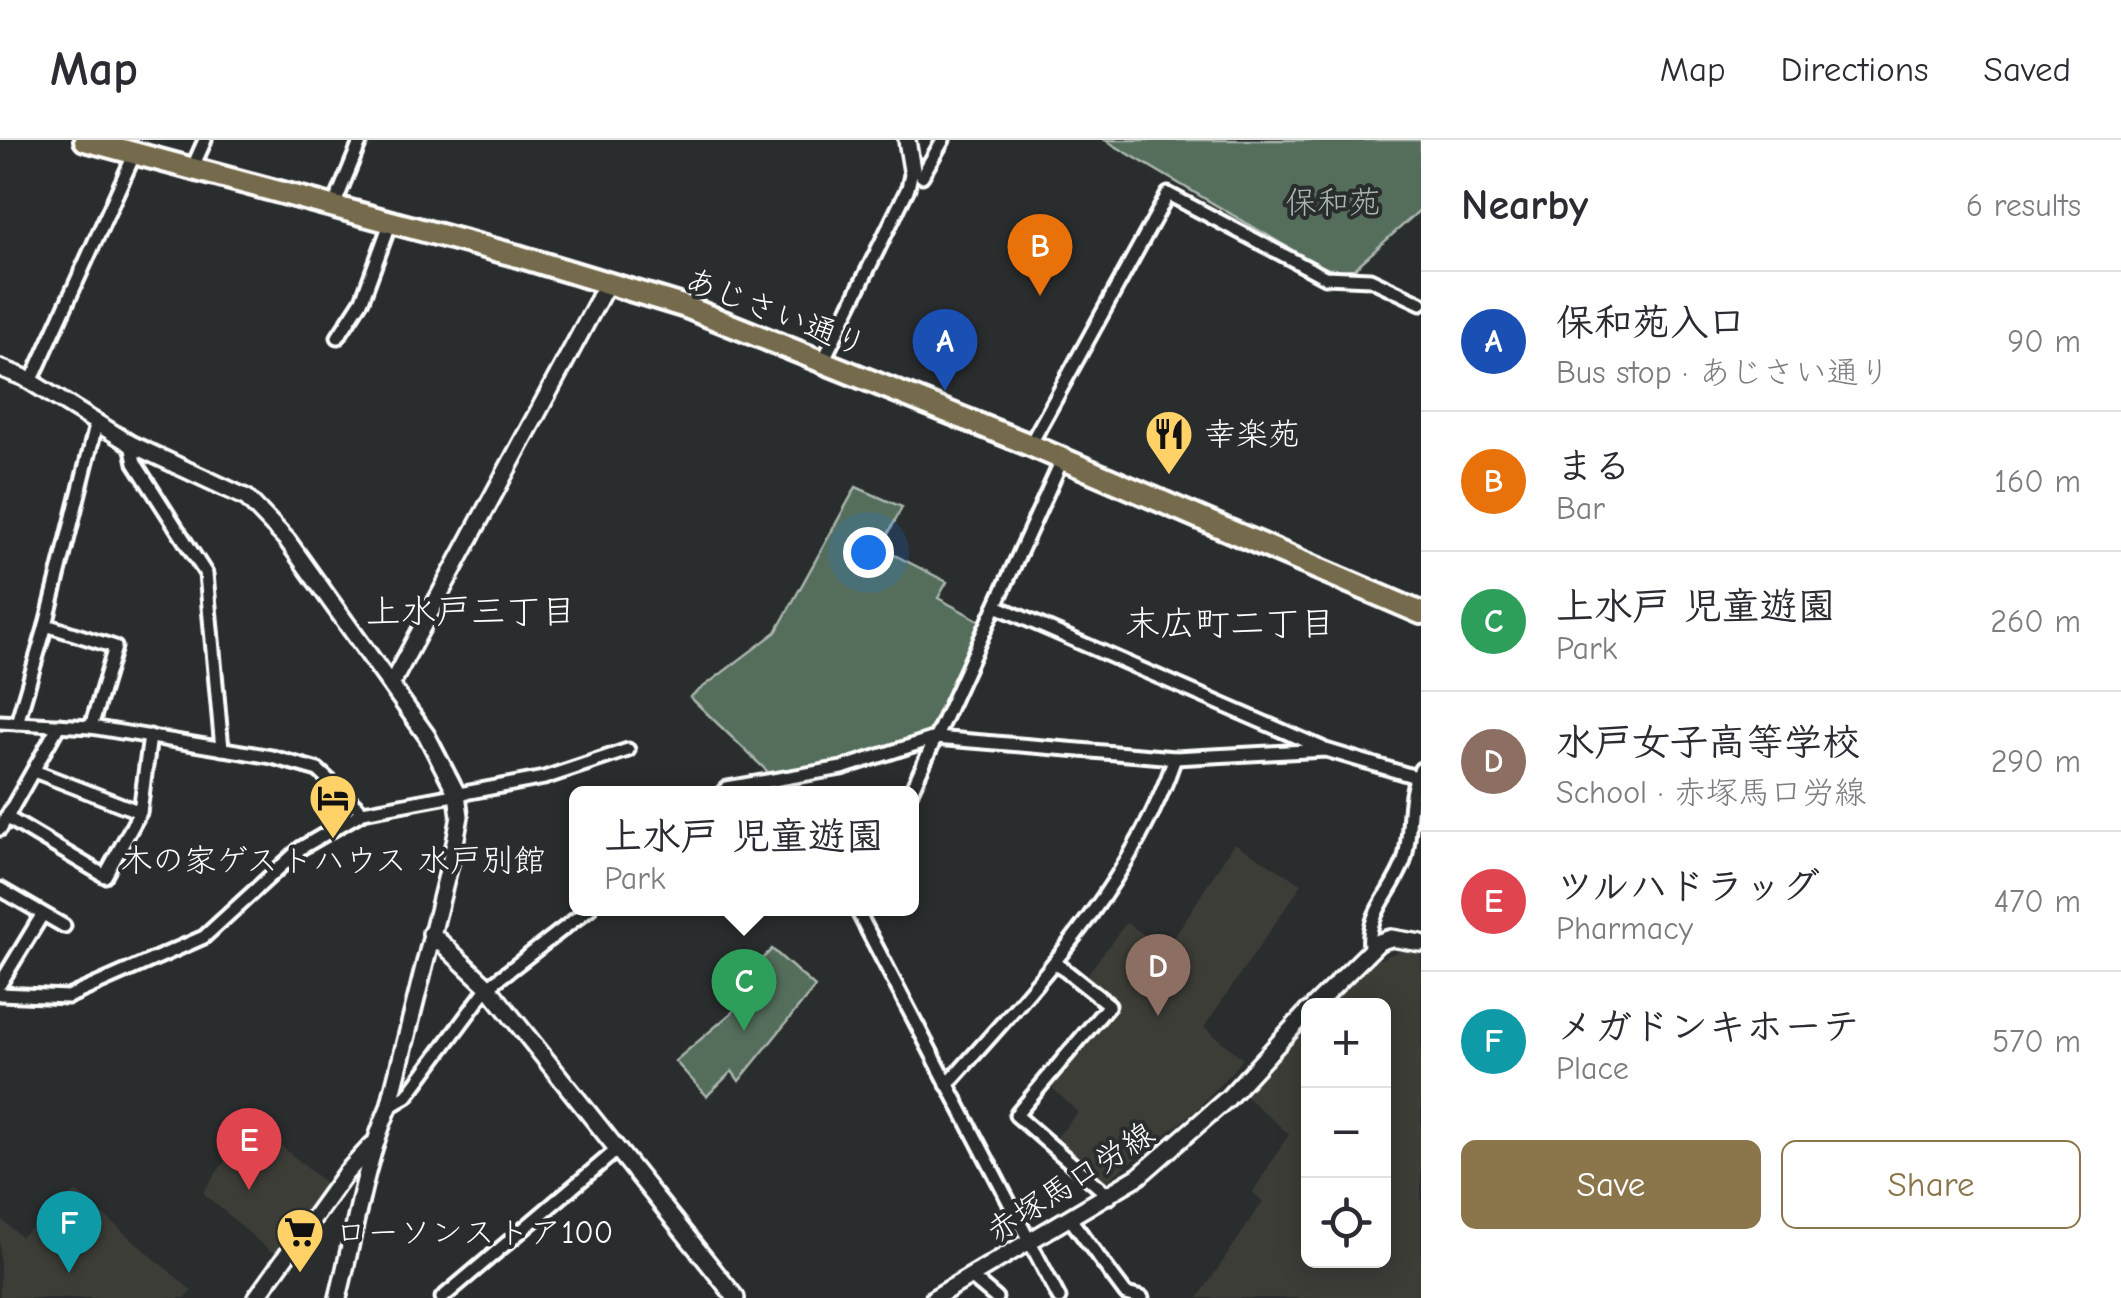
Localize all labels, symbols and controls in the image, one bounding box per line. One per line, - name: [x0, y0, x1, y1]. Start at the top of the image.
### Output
- text: Map: [50, 42, 138, 97]
- text: Map: [1660, 49, 1726, 90]
- text: Directions: [1781, 49, 1929, 90]
- text: Saved: [1984, 49, 2071, 90]
- text: Nearby: [1461, 181, 1588, 230]
- park label: 保和苑: [1285, 184, 1381, 221]
- text: 6 results: [1966, 187, 2081, 224]
- pin: B: [1008, 214, 1072, 296]
- street label: あじさい通り: [680, 261, 872, 364]
- text: 保和苑入口: [1556, 301, 1746, 345]
- pin: A: [912, 308, 978, 391]
- text: A: [1485, 323, 1502, 360]
- text: 90 m: [2007, 323, 2081, 360]
- text: Bus stop · あじさい通り: [1556, 354, 1891, 391]
- restaurant icon: 幸楽苑: [1143, 408, 1195, 476]
- place label: 幸楽苑: [1204, 416, 1300, 453]
- text: まる: [1556, 445, 1632, 489]
- text: B: [1484, 463, 1503, 500]
- text: 160 m: [1994, 463, 2081, 500]
- text: Bar: [1556, 490, 1605, 527]
- your location: [843, 527, 894, 578]
- text: 上水戸 児童遊園: [1556, 585, 1836, 629]
- district label: 上水戸三丁目: [366, 591, 576, 632]
- district label: 末広町二丁目: [1125, 603, 1335, 644]
- text: C: [1484, 603, 1503, 640]
- text: 260 m: [1990, 603, 2081, 640]
- text: Park: [1556, 630, 1617, 667]
- text: 水戸女子高等学校: [1556, 721, 1860, 765]
- text: D: [1484, 743, 1503, 780]
- text: 290 m: [1991, 743, 2081, 780]
- hotel icon: 木の家ゲストハウス 水戸別館: [307, 772, 359, 840]
- text: School · 赤塚馬口労線: [1556, 774, 1866, 811]
- popup: [569, 786, 919, 916]
- text: 上水戸 児童遊園: [604, 815, 884, 859]
- place label: 木の家ゲストハウス 水戸別館: [120, 842, 546, 879]
- text: Park: [604, 860, 666, 897]
- text: ツルハドラッグ: [1556, 865, 1820, 909]
- text: E: [1484, 883, 1503, 920]
- text: 470 m: [1994, 883, 2081, 920]
- text: Pharmacy: [1556, 910, 1693, 947]
- pin: D: [1126, 934, 1190, 1016]
- pin: C: [712, 948, 776, 1031]
- map controls: [1301, 998, 1391, 1268]
- button: +: [1301, 998, 1391, 1088]
- text: メガドンキホーテ: [1556, 1005, 1860, 1049]
- text: F: [1484, 1023, 1503, 1060]
- text: 570 m: [1992, 1023, 2081, 1060]
- text: Place: [1556, 1050, 1629, 1087]
- button: −: [1301, 1088, 1391, 1178]
- pin: E: [216, 1108, 282, 1190]
- street label: 赤塚馬口労線: [980, 1115, 1161, 1250]
- button: Save: [1461, 1140, 1761, 1229]
- button: Share: [1781, 1140, 2081, 1229]
- button: locate: [1301, 1178, 1391, 1268]
- pin: F: [36, 1190, 102, 1273]
- supermarket icon: ローソンストア100: [274, 1206, 326, 1274]
- place label: ローソンストア100: [335, 1214, 613, 1251]

